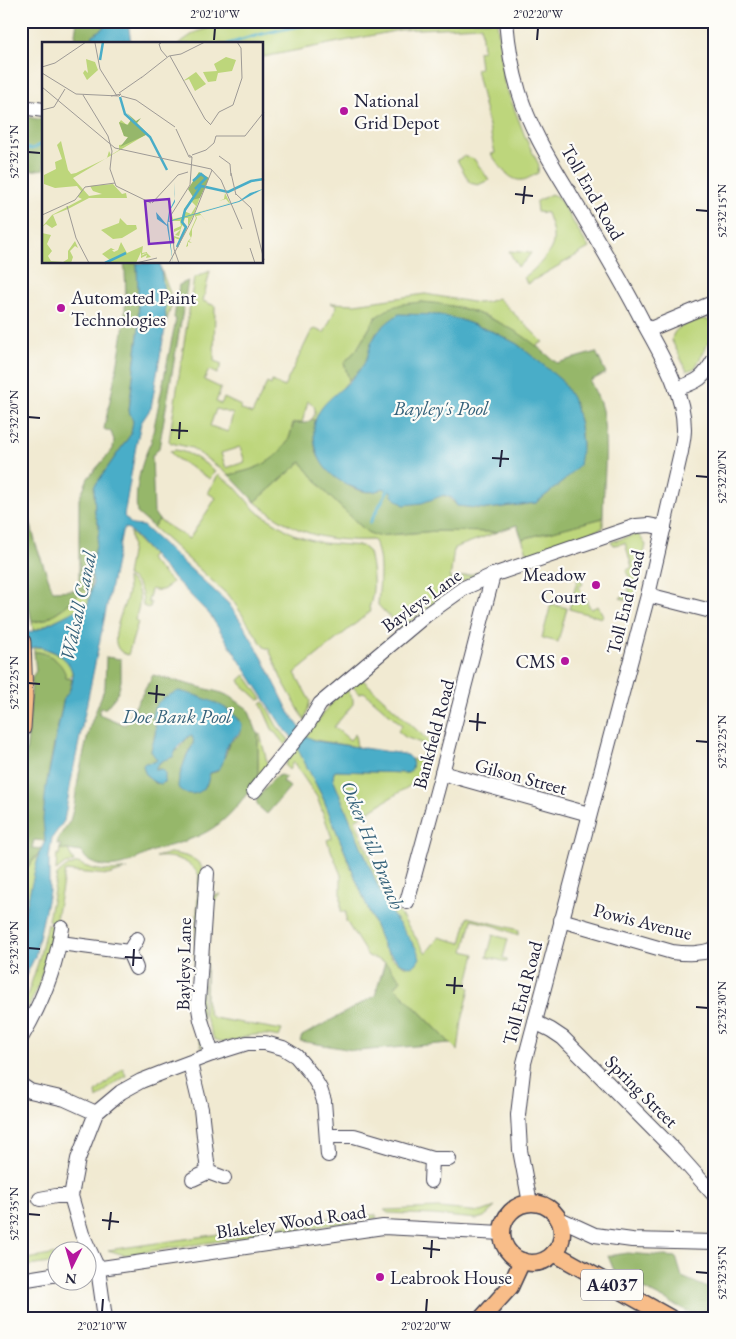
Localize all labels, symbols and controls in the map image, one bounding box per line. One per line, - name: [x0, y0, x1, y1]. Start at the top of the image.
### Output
- text: 2°02'10"W: [190, 6, 241, 22]
- text: 2°02'20"W: [513, 6, 564, 22]
- inset map: [42, 42, 264, 264]
- place label: National Grid Depot: [354, 88, 439, 135]
- marker: National Grid Depot: [338, 105, 350, 117]
- text: 52°32'15"N: [6, 125, 22, 179]
- street label: Toll End Road: [555, 140, 630, 245]
- text: 52°32'15"N: [714, 184, 730, 238]
- place label: Automated Paint Technologies: [70, 285, 196, 332]
- marker: Automated Paint Technologies: [55, 302, 67, 314]
- text: 52°32'20"N: [6, 390, 22, 444]
- water label: Bayley's Pool: [393, 395, 490, 421]
- text: 52°32'20"N: [714, 450, 730, 504]
- street label: Toll End Road: [600, 547, 651, 657]
- water label: Walsall Canal: [54, 548, 103, 663]
- place label: Meadow Court: [523, 562, 587, 609]
- street label: Bayleys Lane: [376, 563, 466, 638]
- marker: Meadow Court: [590, 579, 602, 591]
- place label: CMS: [516, 649, 555, 674]
- marker: CMS: [559, 655, 571, 667]
- text: 52°32'25"N: [6, 656, 22, 710]
- street label: Bankfield Road: [407, 676, 460, 792]
- water label: Doe Bank Pool: [121, 703, 233, 729]
- text: 52°32'25"N: [714, 715, 730, 769]
- street label: Gilson Street: [472, 752, 570, 801]
- water label: Ocker Hill Branch: [335, 777, 411, 913]
- street label: Powis Avenue: [591, 897, 695, 946]
- street label: Bayleys Lane: [170, 917, 197, 1011]
- text: 52°32'30"N: [6, 921, 22, 975]
- street label: Toll End Road: [497, 938, 548, 1048]
- text: 52°32'30"N: [714, 981, 730, 1035]
- street label: Spring Street: [600, 1049, 684, 1133]
- text: 52°32'35"N: [6, 1187, 22, 1241]
- street label: Blakeley Wood Road: [214, 1199, 368, 1244]
- north arrow: [48, 1242, 98, 1292]
- text: 52°32'35"N: [714, 1246, 730, 1300]
- place label: Leabrook House: [390, 1265, 512, 1290]
- text: N: [64, 1269, 77, 1288]
- road number: A4037: [581, 1270, 643, 1300]
- marker: Leabrook House: [374, 1271, 386, 1283]
- text: 2°02'10"W: [77, 1318, 128, 1334]
- text: 2°02'20"W: [401, 1318, 452, 1334]

